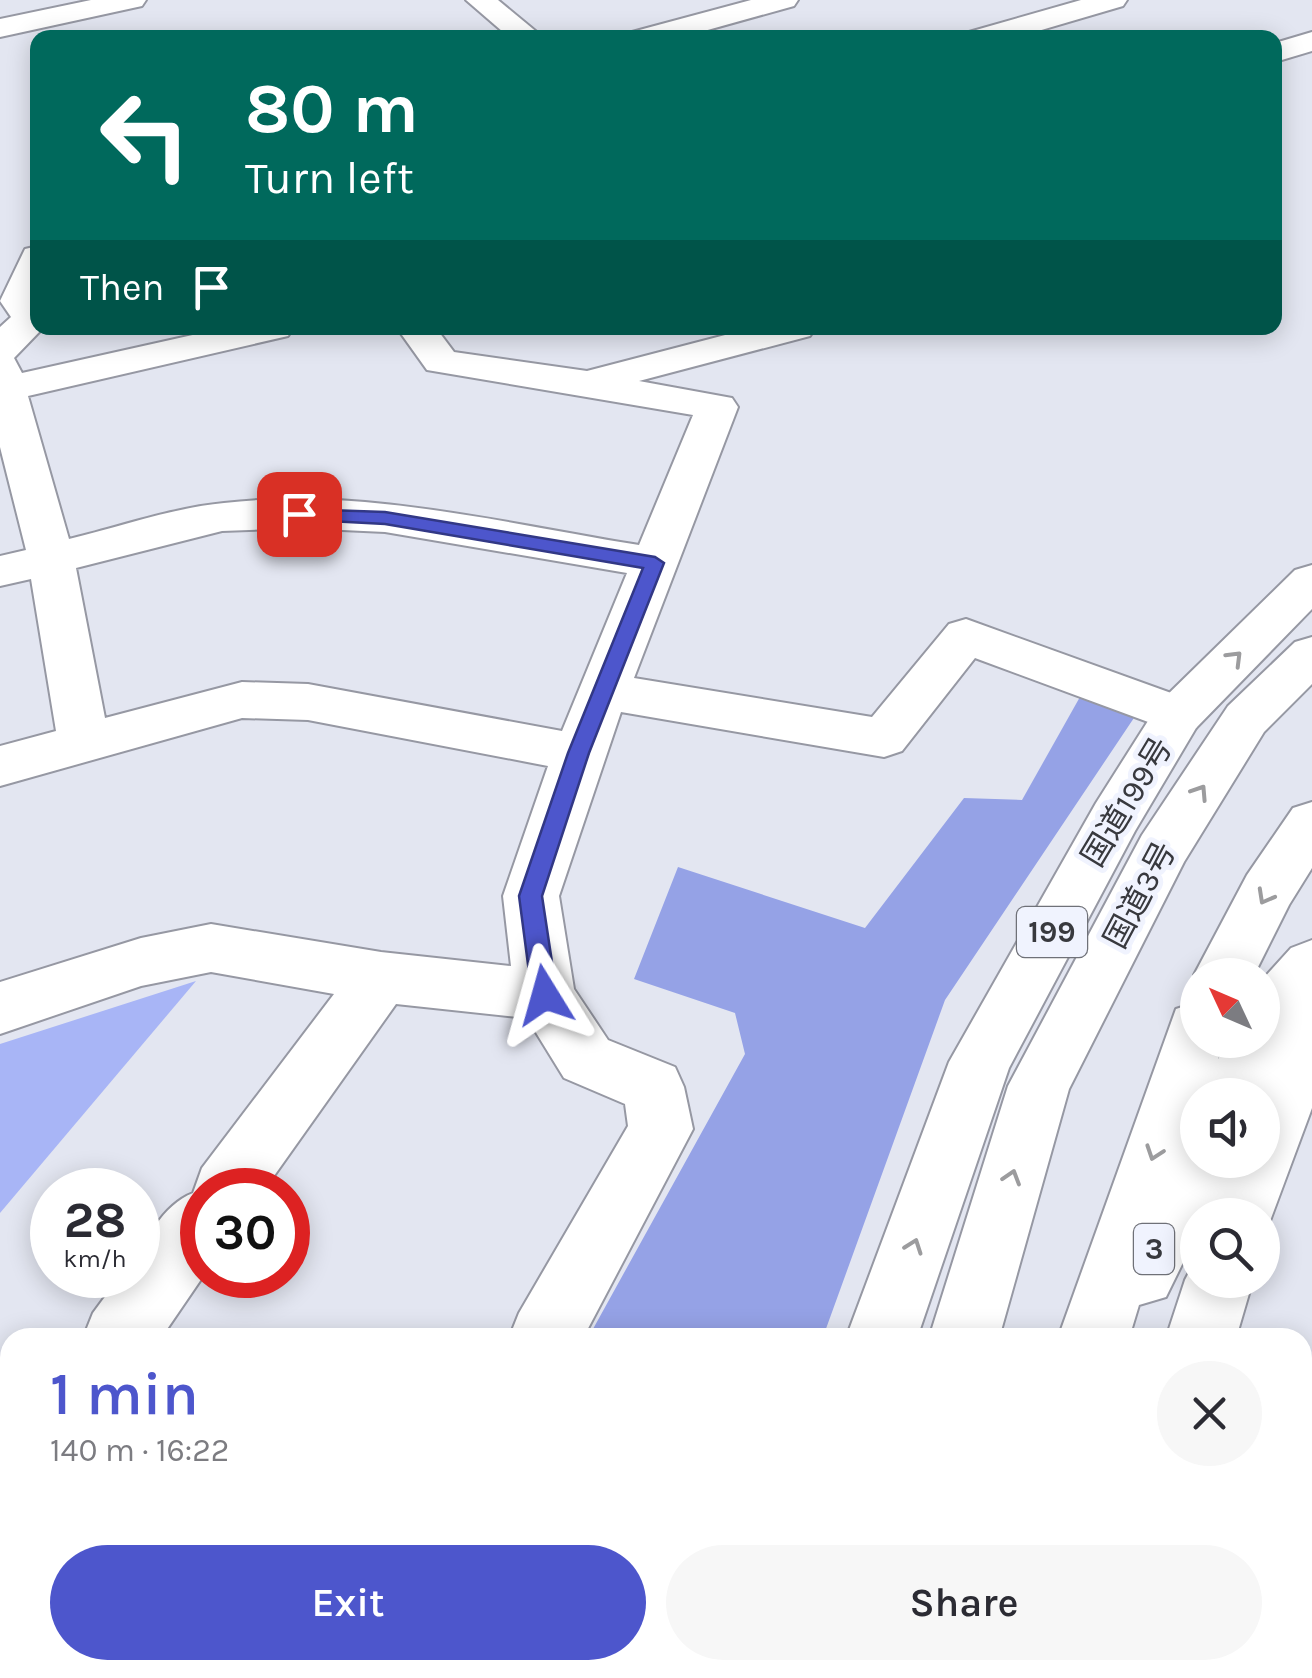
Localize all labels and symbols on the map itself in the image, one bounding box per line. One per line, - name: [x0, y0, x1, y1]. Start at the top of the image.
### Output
- pin: [257, 472, 342, 557]
- one-way arrow: [1223, 652, 1241, 670]
- street label: 国道199号: [1074, 731, 1180, 873]
- one-way arrow: [1187, 785, 1206, 803]
- street label: 国道3号: [1097, 836, 1183, 954]
- one-way arrow: [1257, 886, 1277, 904]
- road number: 199: [1017, 907, 1087, 957]
- position arrow: [493, 943, 597, 1047]
- north arrow: [1180, 958, 1280, 1058]
- one-way arrow: [1145, 1144, 1165, 1161]
- speed limit sign: 30: [180, 1168, 310, 1298]
- one-way arrow: [1000, 1169, 1021, 1186]
- road number: 3: [1134, 1224, 1174, 1274]
- one-way arrow: [902, 1238, 923, 1255]

